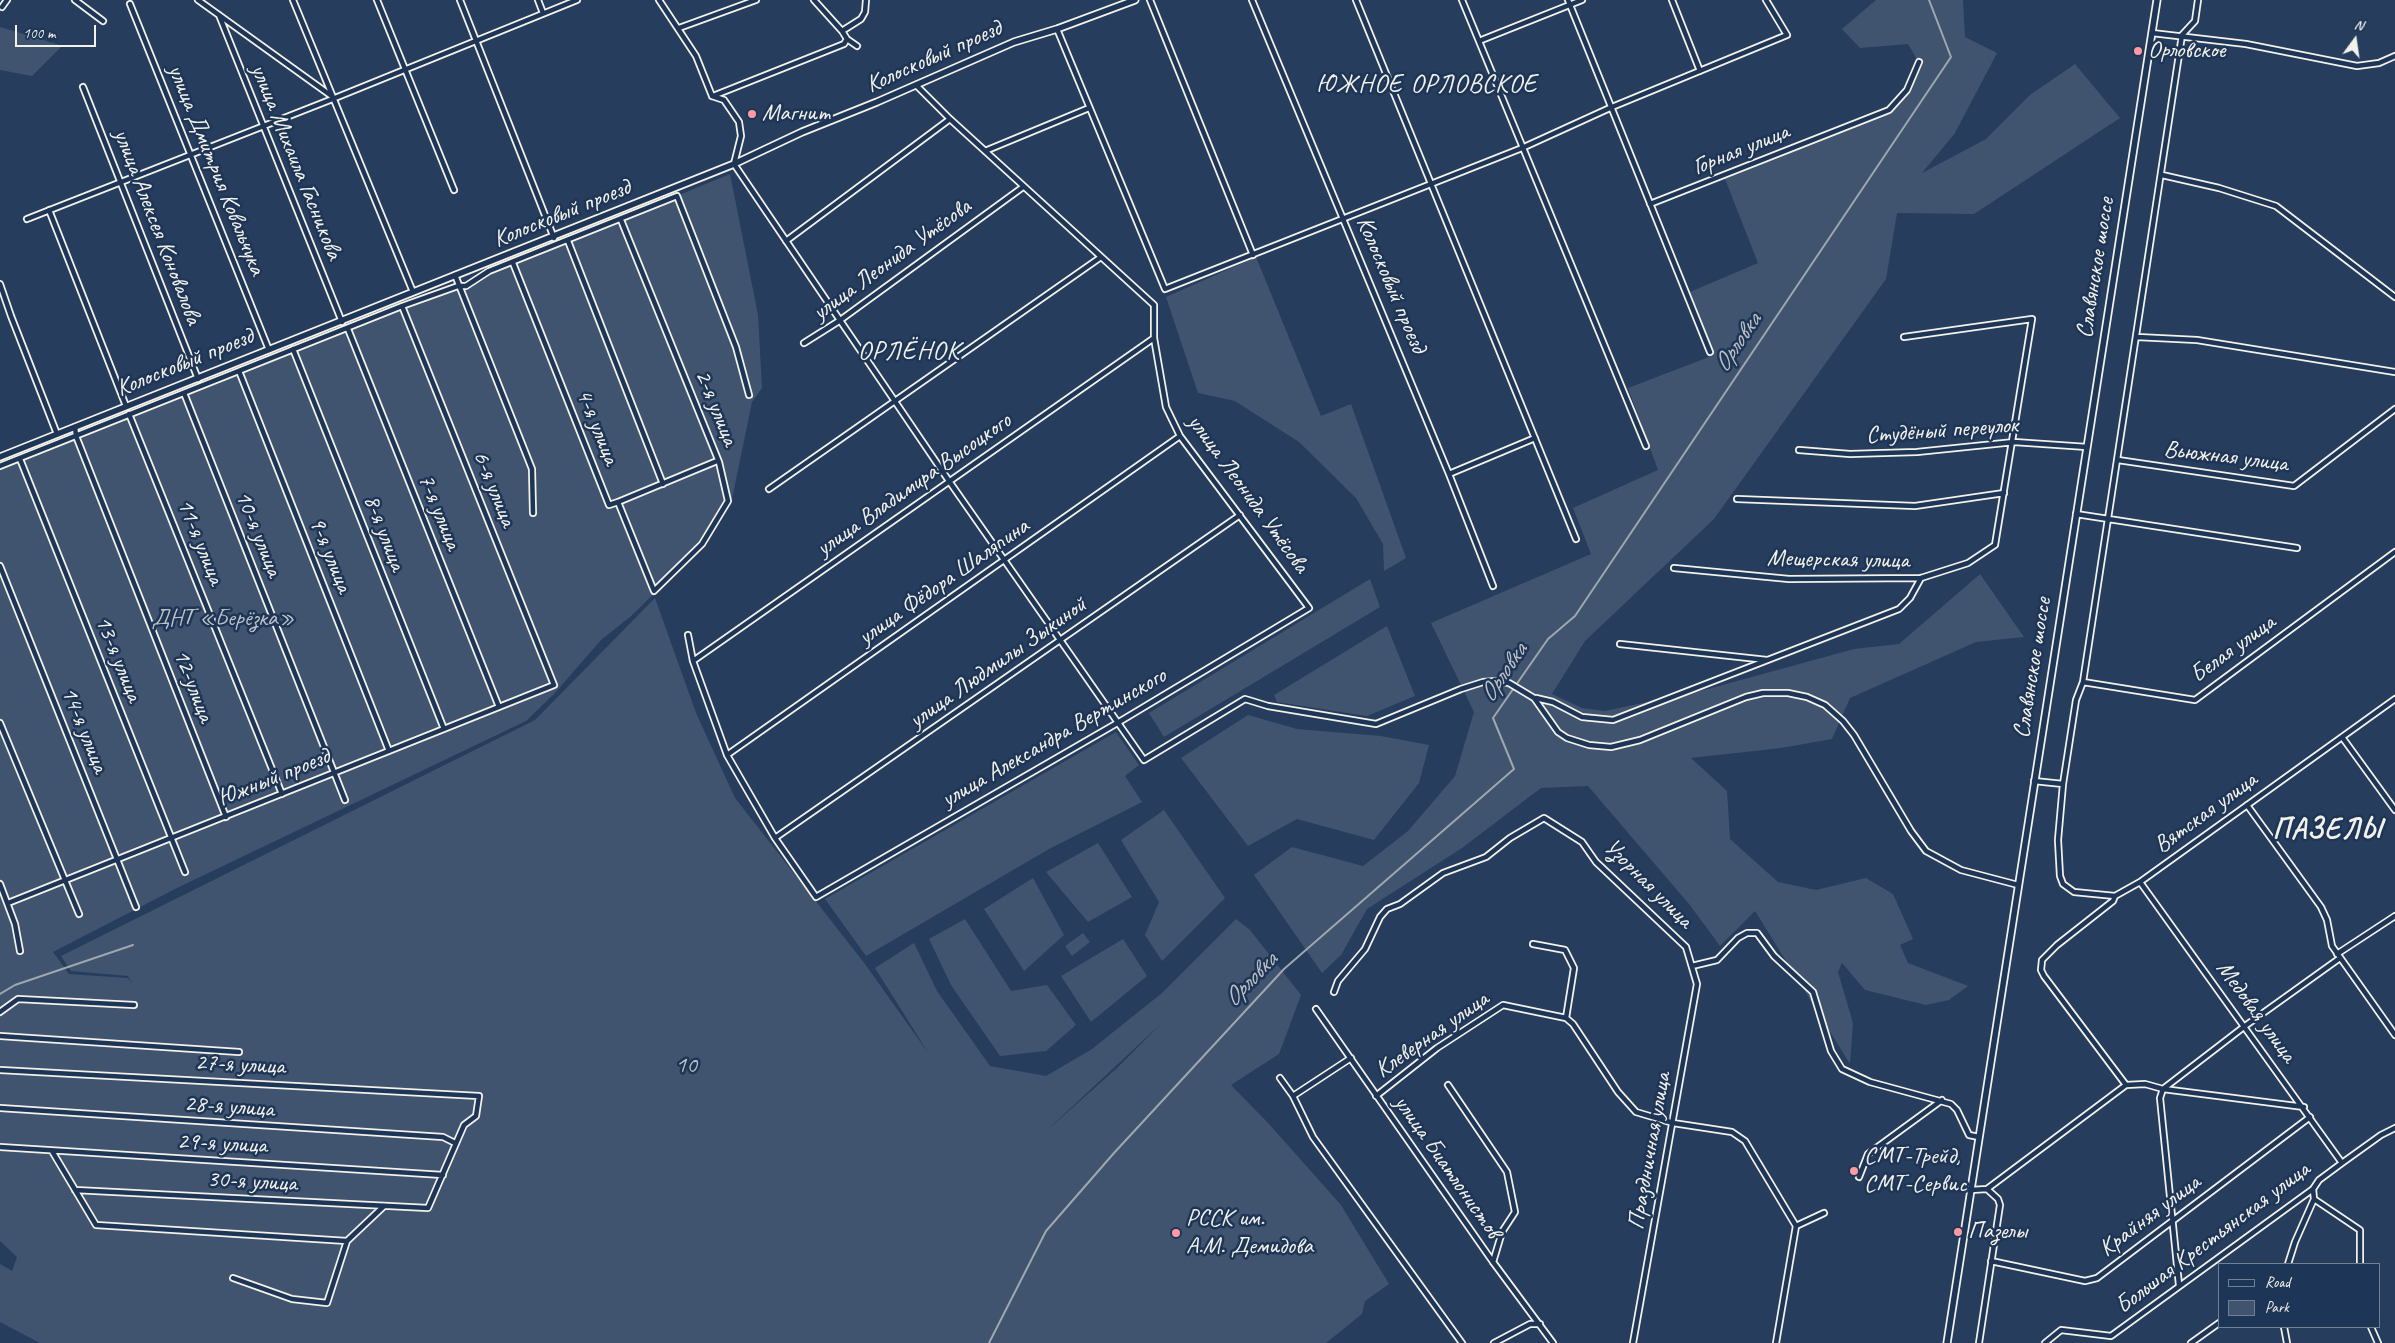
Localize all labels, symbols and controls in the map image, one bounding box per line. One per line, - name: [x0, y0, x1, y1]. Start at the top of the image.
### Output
- street label: Колосковый проезд: [862, 14, 1006, 100]
- scale bar: [18, 15, 99, 47]
- north arrow: [2330, 15, 2380, 65]
- text: N: [2352, 16, 2365, 34]
- text: 100 m: [23, 24, 55, 43]
- place label: Орловское: [2148, 37, 2225, 65]
- marker: Орловское: [2132, 45, 2144, 57]
- street label: улица Михаила Гасникова: [244, 60, 348, 264]
- street label: улица Дмитрия Ковальчука: [161, 61, 271, 279]
- district label: ЮЖНОЕ ОРЛОВСКОЕ: [1315, 69, 1539, 101]
- place label: Магнит: [762, 100, 830, 128]
- marker: Магнит: [746, 108, 758, 120]
- street label: Горная улица: [1689, 118, 1793, 182]
- street label: улица Алексея Коновалова: [106, 125, 208, 329]
- street label: Колосковый проезд: [489, 173, 635, 255]
- street label: улица Леонида Утёсова: [807, 193, 977, 327]
- street label: Славянское шоссе: [2071, 196, 2121, 340]
- street label: Колосковый проезд: [1349, 212, 1433, 358]
- water label: Орловка: [1707, 308, 1769, 378]
- street label: Колосковый проезд: [112, 322, 258, 404]
- district label: ОРЛЁНОК: [858, 336, 960, 368]
- street label: 2-я улица: [688, 366, 744, 450]
- street label: 4-я улица: [569, 385, 625, 469]
- street label: улица Владимира Высоцкого: [811, 407, 1017, 563]
- street label: улица Леонида Утёсова: [1181, 409, 1315, 579]
- street label: Студёный переулок: [1865, 411, 2019, 451]
- street label: Вьюжная улица: [2162, 435, 2290, 479]
- street label: 6-я улица: [466, 447, 522, 531]
- street label: 7-я улица: [411, 470, 467, 554]
- street label: 10-я улица: [228, 487, 288, 581]
- street label: 8-я улица: [356, 491, 412, 575]
- street label: 11-я улица: [170, 495, 230, 589]
- street label: улица Фёдора Шаляпина: [853, 512, 1035, 652]
- street label: 9-я улица: [302, 513, 358, 597]
- street label: Мещерская улица: [1767, 544, 1909, 576]
- street label: улица Людмилы Зыкиной: [904, 591, 1092, 735]
- street label: Славянское шоссе: [2008, 596, 2058, 740]
- park label: ДНТ «Берёзка»: [152, 605, 294, 633]
- street label: Белая улица: [2185, 609, 2281, 689]
- street label: 13-я улица: [88, 612, 148, 706]
- water label: Орловка: [1473, 638, 1535, 708]
- street label: 12-улица: [166, 646, 220, 726]
- street label: улица Александра Вертинского: [936, 662, 1172, 814]
- street label: 14-я улица: [54, 683, 114, 777]
- street label: Южный проезд: [214, 743, 334, 813]
- street label: Вятская улица: [2149, 766, 2263, 860]
- district label: ПАЗЕЛЫ: [2271, 813, 2383, 847]
- street label: Узорная улица: [1597, 833, 1699, 935]
- water label: Орловка: [1218, 946, 1284, 1014]
- street label: Медовая улица: [2209, 955, 2303, 1069]
- street label: Клеверная улица: [1370, 985, 1494, 1085]
- street label: 27-я улица: [194, 1048, 286, 1082]
- park label: 10: [675, 1052, 697, 1080]
- street label: Праздничная улица: [1622, 1070, 1678, 1232]
- street label: 28-я улица: [183, 1089, 275, 1125]
- street label: улица Биатлонистов: [1387, 1090, 1507, 1244]
- street label: 29-я улица: [176, 1127, 268, 1161]
- place label: СМТ-Трейд, СМТ-Сервис: [1864, 1143, 1967, 1199]
- street label: Большая Крестьянская улица: [2110, 1155, 2316, 1321]
- street label: 30-я улица: [206, 1165, 298, 1199]
- marker: СМТ-Трейд, СМТ-Сервис: [1848, 1165, 1860, 1177]
- street label: Крайняя улица: [2094, 1168, 2206, 1264]
- place label: РССК им. А.М. Демидова: [1186, 1205, 1313, 1261]
- place label: Пазелы: [1968, 1218, 2027, 1246]
- marker: Пазелы: [1952, 1226, 1964, 1238]
- marker: РССК им. А.М. Демидова: [1170, 1227, 1182, 1239]
- legend: [2218, 1263, 2380, 1328]
- text: Road: [2265, 1273, 2290, 1292]
- text: Park: [2265, 1298, 2289, 1317]

